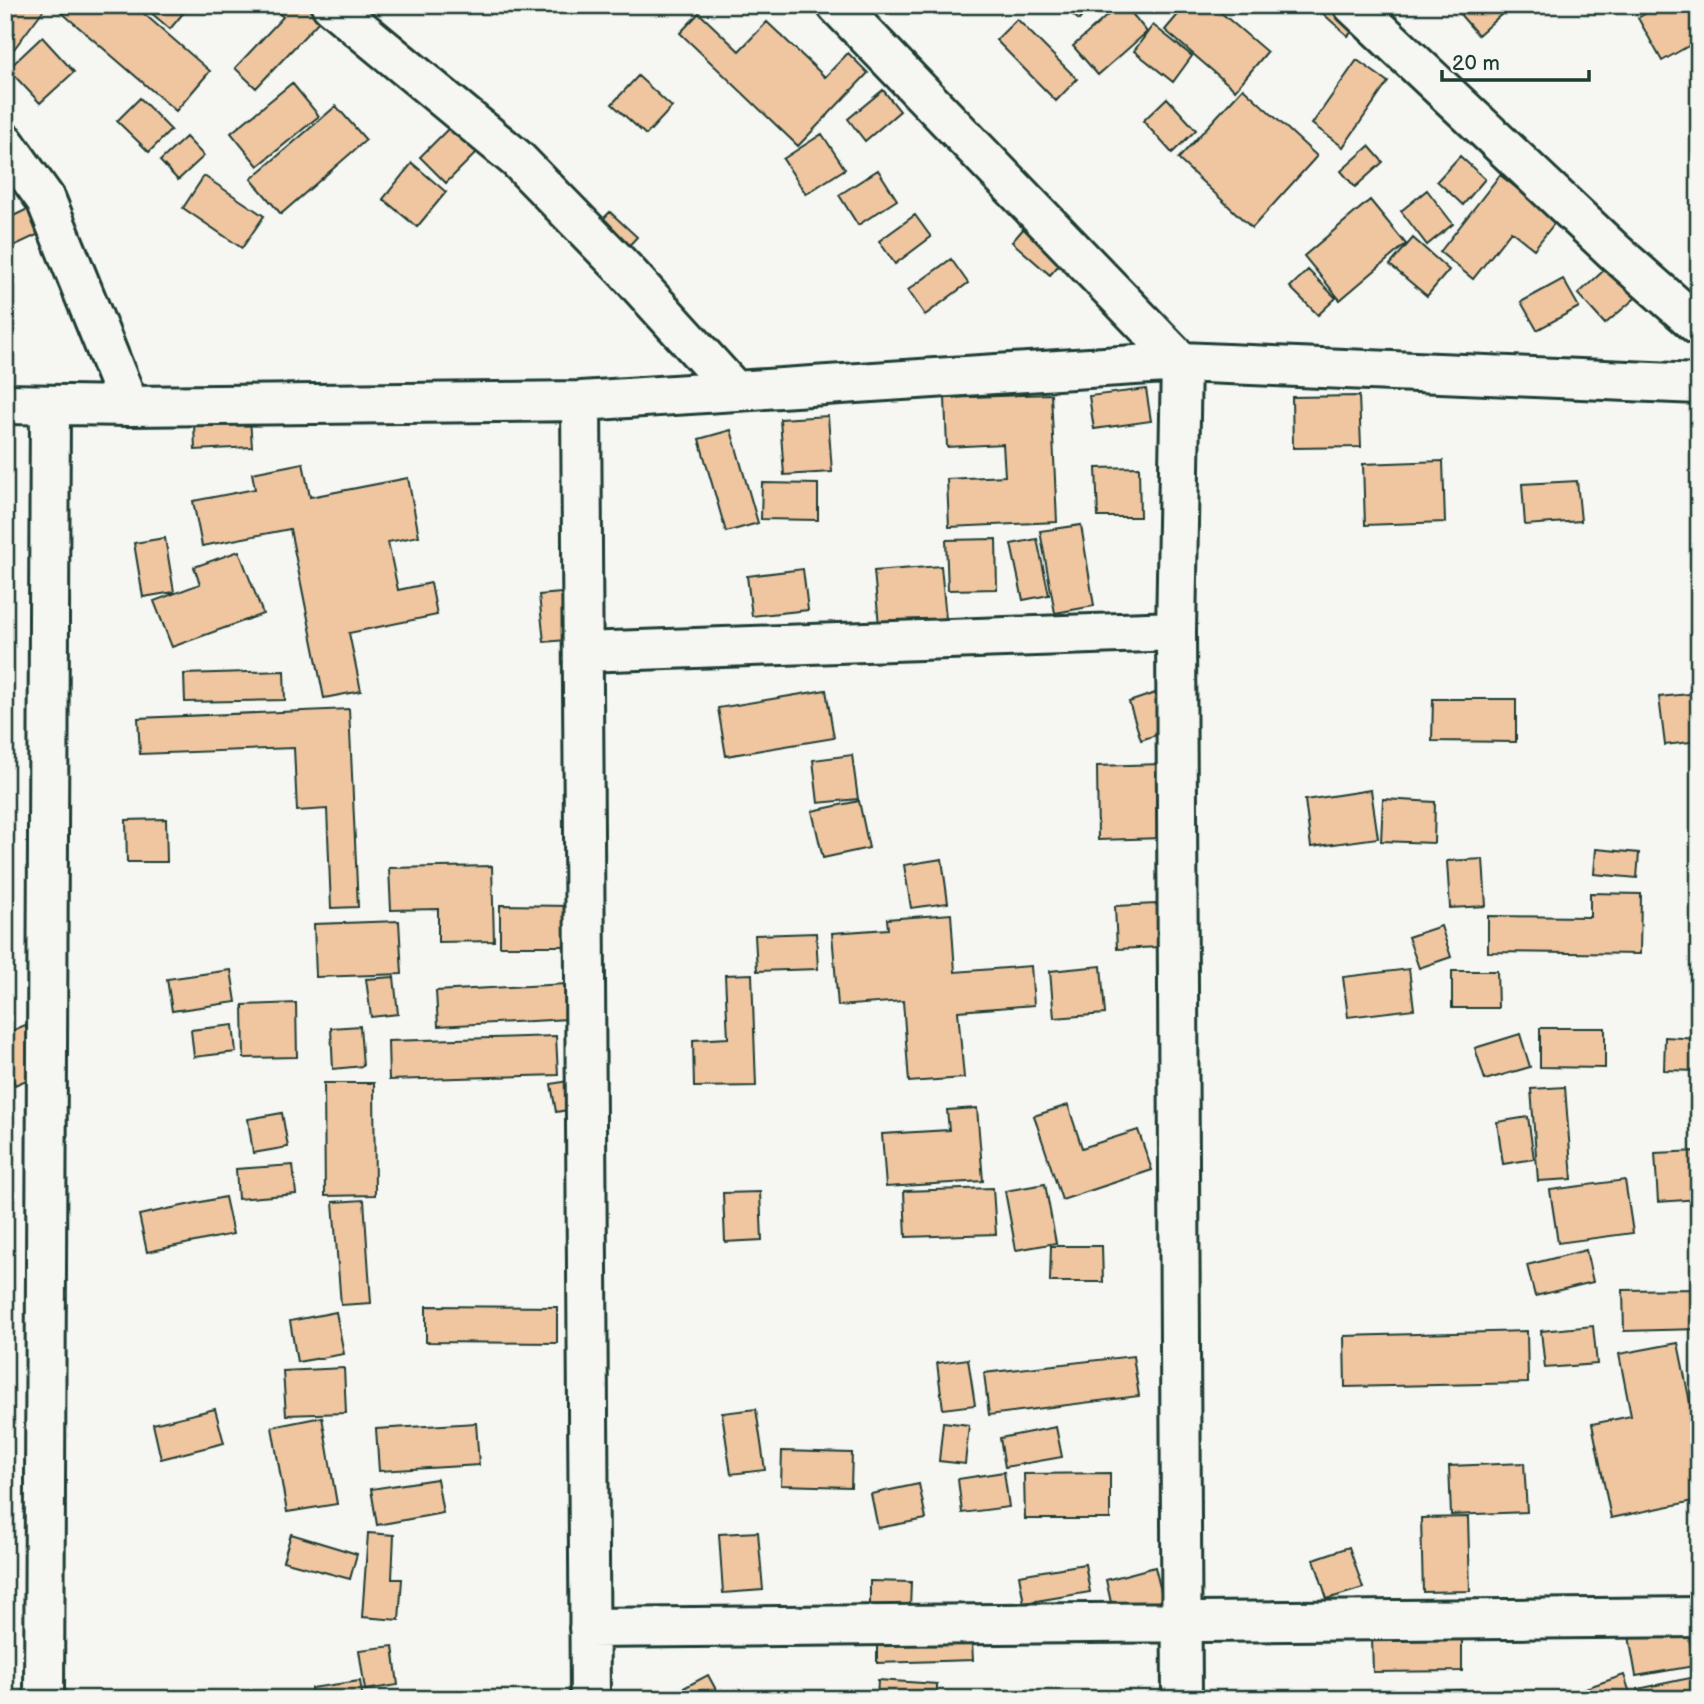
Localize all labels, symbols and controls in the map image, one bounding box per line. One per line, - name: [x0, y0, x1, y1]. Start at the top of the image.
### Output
- scale bar: [1442, 38, 1588, 82]
- text: 20 m: [1452, 51, 1500, 76]

